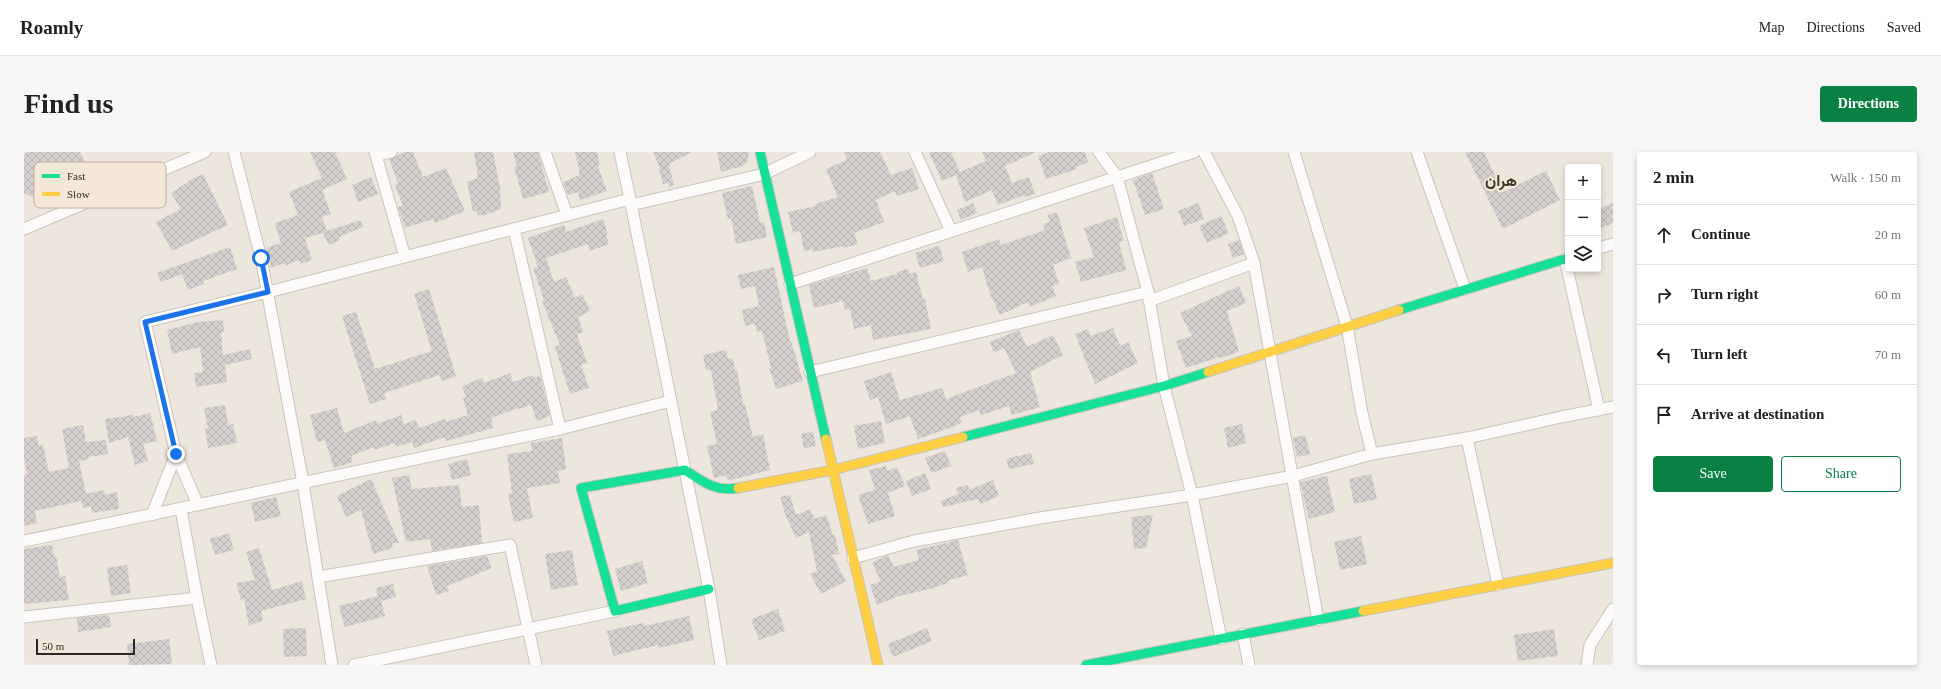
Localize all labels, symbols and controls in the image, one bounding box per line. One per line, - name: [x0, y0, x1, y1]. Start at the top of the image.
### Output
- text: Roamly: [20, 17, 83, 38]
- text: Map: [1759, 20, 1784, 35]
- text: Directions: [1806, 20, 1865, 35]
- text: Saved: [1887, 20, 1921, 35]
- button: Directions: [1820, 86, 1917, 122]
- text: Find us: [24, 88, 114, 119]
- legend: [34, 162, 166, 208]
- map controls: [1565, 164, 1601, 272]
- button: +: [1565, 164, 1601, 200]
- text: 2 min: [1653, 168, 1694, 187]
- text: Fast: [67, 170, 85, 182]
- text: Walk · 150 m: [1830, 170, 1901, 185]
- district label: هران: [1485, 172, 1517, 191]
- text: Slow: [67, 188, 90, 200]
- button: −: [1565, 200, 1601, 236]
- icon: ahead: [1653, 224, 1675, 246]
- text: Continue: [1691, 226, 1750, 242]
- text: 20 m: [1875, 227, 1901, 242]
- button: layers: [1565, 236, 1601, 272]
- route start: [252, 249, 270, 267]
- icon: right: [1653, 284, 1675, 306]
- text: Turn right: [1691, 286, 1758, 302]
- text: 60 m: [1875, 287, 1901, 302]
- icon: left: [1653, 344, 1675, 366]
- text: Turn left: [1691, 346, 1748, 362]
- text: 70 m: [1875, 347, 1901, 362]
- icon: arrive: [1653, 404, 1675, 426]
- text: Arrive at destination: [1691, 406, 1824, 422]
- route end: [167, 445, 185, 463]
- button: Save: [1653, 456, 1773, 492]
- button: Share: [1781, 456, 1901, 492]
- scale bar: [36, 637, 135, 656]
- text: 50 m: [42, 640, 64, 652]

